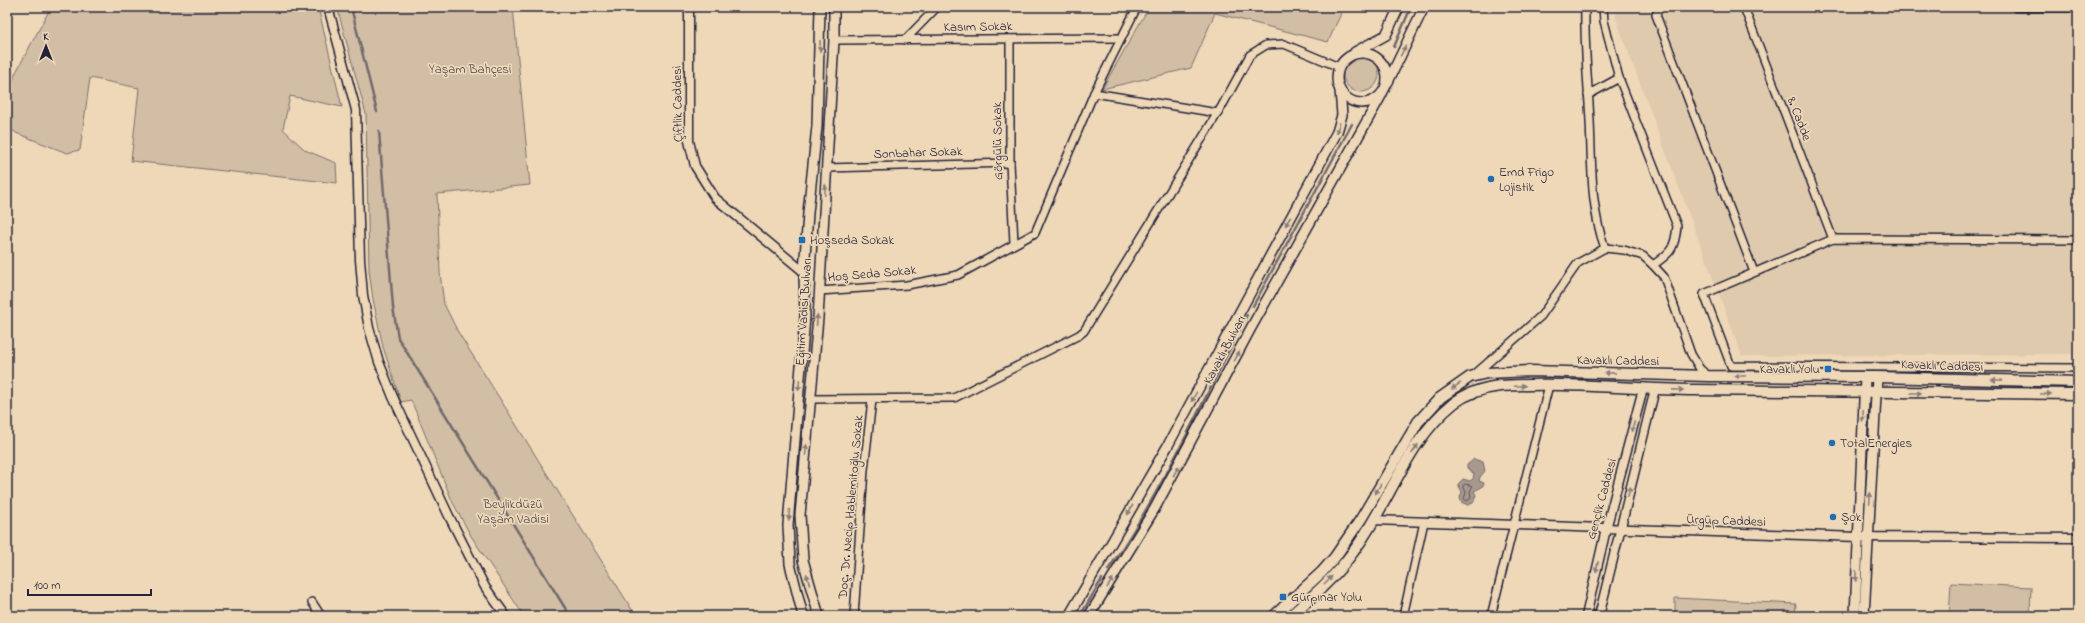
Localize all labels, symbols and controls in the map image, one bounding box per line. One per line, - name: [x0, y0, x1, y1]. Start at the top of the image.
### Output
- street label: Kasım Sokak: [943, 17, 1013, 37]
- north arrow: [26, 26, 66, 66]
- text: K: [43, 29, 49, 45]
- one-way arrow: [817, 40, 823, 53]
- one-way arrow: [1399, 46, 1406, 57]
- park label: Yaşam Bahçesi: [429, 60, 511, 79]
- street label: Çiftlik Caddesi: [668, 66, 688, 142]
- street label: 8. Cadde: [1782, 94, 1816, 144]
- street label: Görgülü Sokak: [988, 101, 1009, 180]
- one-way arrow: [1335, 122, 1341, 134]
- street label: Sonbahar Sokak: [873, 142, 963, 164]
- place label: Emd Frigo Lojistik: [1499, 163, 1554, 197]
- marker: Emd Frigo Lojistik: [1486, 174, 1496, 184]
- one-way arrow: [822, 184, 829, 196]
- one-way arrow: [1285, 215, 1292, 226]
- place label: Hoşseda Sokak: [810, 231, 894, 250]
- marker: Hoşseda Sokak: [797, 235, 807, 245]
- street label: Eğitim Vadisi Bulvarı: [791, 258, 818, 367]
- street label: Hoş Seda Sokak: [827, 261, 917, 287]
- street label: Kavaklı Bulvarı: [1199, 312, 1251, 388]
- one-way arrow: [814, 314, 821, 326]
- one-way arrow: [1233, 350, 1240, 362]
- street label: Kavaklı Caddesi: [1577, 351, 1659, 371]
- street label: Kavaklı Caddesi: [1900, 355, 1984, 377]
- place label: Kavakli Yolu: [1760, 360, 1820, 379]
- marker: Kavakli Yolu: [1823, 364, 1833, 374]
- one-way arrow: [1604, 370, 1616, 377]
- one-way arrow: [1733, 373, 1746, 379]
- one-way arrow: [1990, 377, 2003, 383]
- one-way arrow: [796, 379, 803, 391]
- one-way arrow: [1451, 382, 1461, 390]
- one-way arrow: [1514, 383, 1527, 389]
- one-way arrow: [1672, 387, 1685, 393]
- one-way arrow: [1910, 390, 1923, 396]
- one-way arrow: [1190, 391, 1197, 402]
- one-way arrow: [2040, 391, 2053, 397]
- one-way arrow: [1860, 410, 1867, 422]
- street label: Doç. Dr. Necip Hablemitoğlu Sokak: [833, 414, 870, 601]
- one-way arrow: [1630, 421, 1636, 433]
- place label: TotalEnergies: [1840, 434, 1912, 454]
- marker: TotalEnergies: [1827, 438, 1837, 448]
- one-way arrow: [803, 443, 810, 456]
- one-way arrow: [1411, 443, 1419, 454]
- street label: Gençlik Caddesi: [1582, 456, 1622, 542]
- one-way arrow: [1172, 465, 1179, 476]
- one-way arrow: [1375, 483, 1382, 495]
- one-way arrow: [1626, 485, 1632, 497]
- one-way arrow: [1867, 492, 1874, 504]
- park label: Beylikdüzü Yaşam Vadisi: [477, 495, 549, 529]
- one-way arrow: [1127, 504, 1133, 516]
- place label: Şok: [1841, 508, 1862, 527]
- one-way arrow: [785, 509, 792, 521]
- street label: Ürgüp Caddesi: [1686, 510, 1766, 533]
- marker: Şok: [1828, 512, 1838, 522]
- one-way arrow: [1594, 561, 1600, 573]
- one-way arrow: [1853, 570, 1860, 582]
- scale bar: [28, 571, 151, 597]
- one-way arrow: [805, 572, 811, 584]
- one-way arrow: [1323, 575, 1333, 585]
- text: 100 m: [34, 577, 61, 595]
- one-way arrow: [1106, 577, 1113, 589]
- place label: Gürpınar Yolu: [1291, 588, 1362, 607]
- marker: Gürpınar Yolu: [1278, 592, 1288, 602]

